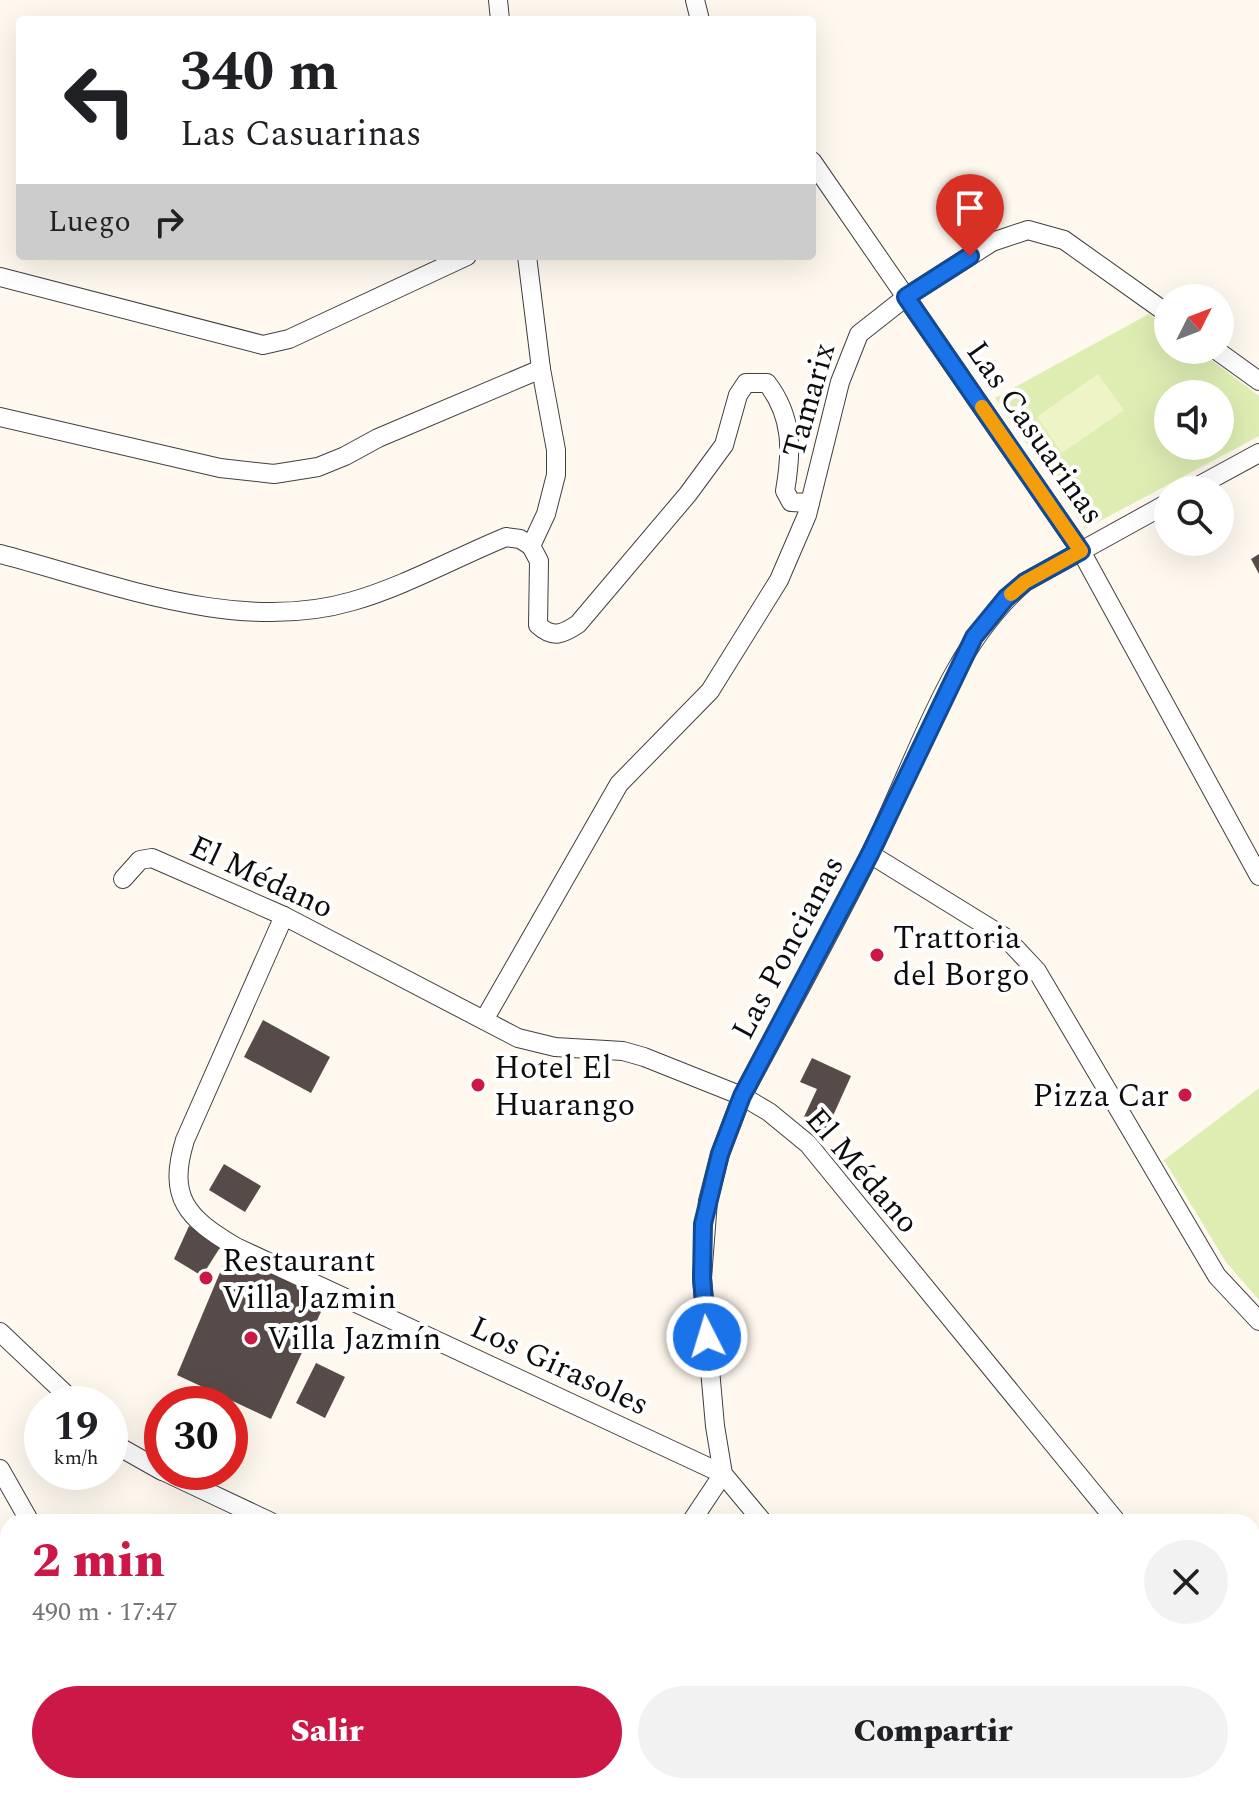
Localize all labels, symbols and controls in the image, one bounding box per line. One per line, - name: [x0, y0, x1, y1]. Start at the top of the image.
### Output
- text: 340 m: [180, 30, 339, 115]
- icon: left: [48, 48, 152, 152]
- text: Las Casuarinas: [180, 107, 422, 162]
- pin: [936, 174, 1004, 256]
- icon: arrive: [948, 186, 992, 230]
- text: Luego: [48, 199, 131, 245]
- icon: right: [147, 200, 191, 244]
- north arrow: [1154, 284, 1234, 364]
- map controls: [1154, 284, 1234, 556]
- street label: Las Casuarinas: [953, 331, 1116, 535]
- street label: Tamarix: [770, 337, 849, 464]
- button: sound: [1154, 380, 1234, 460]
- button: search: [1154, 476, 1234, 556]
- street label: El Médano: [181, 823, 341, 932]
- street label: Las Poncianas: [719, 847, 857, 1049]
- place label: Trattoria del Borgo: [893, 914, 1030, 1000]
- marker: Trattoria del Borgo: [868, 946, 886, 964]
- place label: Hotel El Huarango: [494, 1044, 635, 1130]
- place label: Pizza Car: [1032, 1072, 1169, 1121]
- marker: Hotel El Huarango: [469, 1076, 487, 1094]
- marker: Pizza Car: [1176, 1086, 1194, 1104]
- street label: El Médano: [793, 1097, 931, 1245]
- place label: Restaurant Villa Jazmin: [222, 1237, 396, 1323]
- marker: Restaurant Villa Jazmin: [197, 1269, 215, 1287]
- position arrow: [665, 1295, 749, 1379]
- street label: Los Girasoles: [462, 1303, 657, 1429]
- place label: Villa Jazmín: [267, 1315, 441, 1364]
- marker: Villa Jazmín: [242, 1329, 260, 1347]
- speed limit sign: 30: [144, 1386, 248, 1490]
- text: 19: [54, 1397, 98, 1458]
- text: km/h: [54, 1443, 99, 1473]
- text: 2 min: [32, 1525, 165, 1598]
- button: close: [1144, 1540, 1228, 1624]
- text: 490 m · 17:47: [32, 1592, 178, 1632]
- button: Salir: [32, 1686, 622, 1778]
- button: Compartir: [638, 1686, 1228, 1778]

